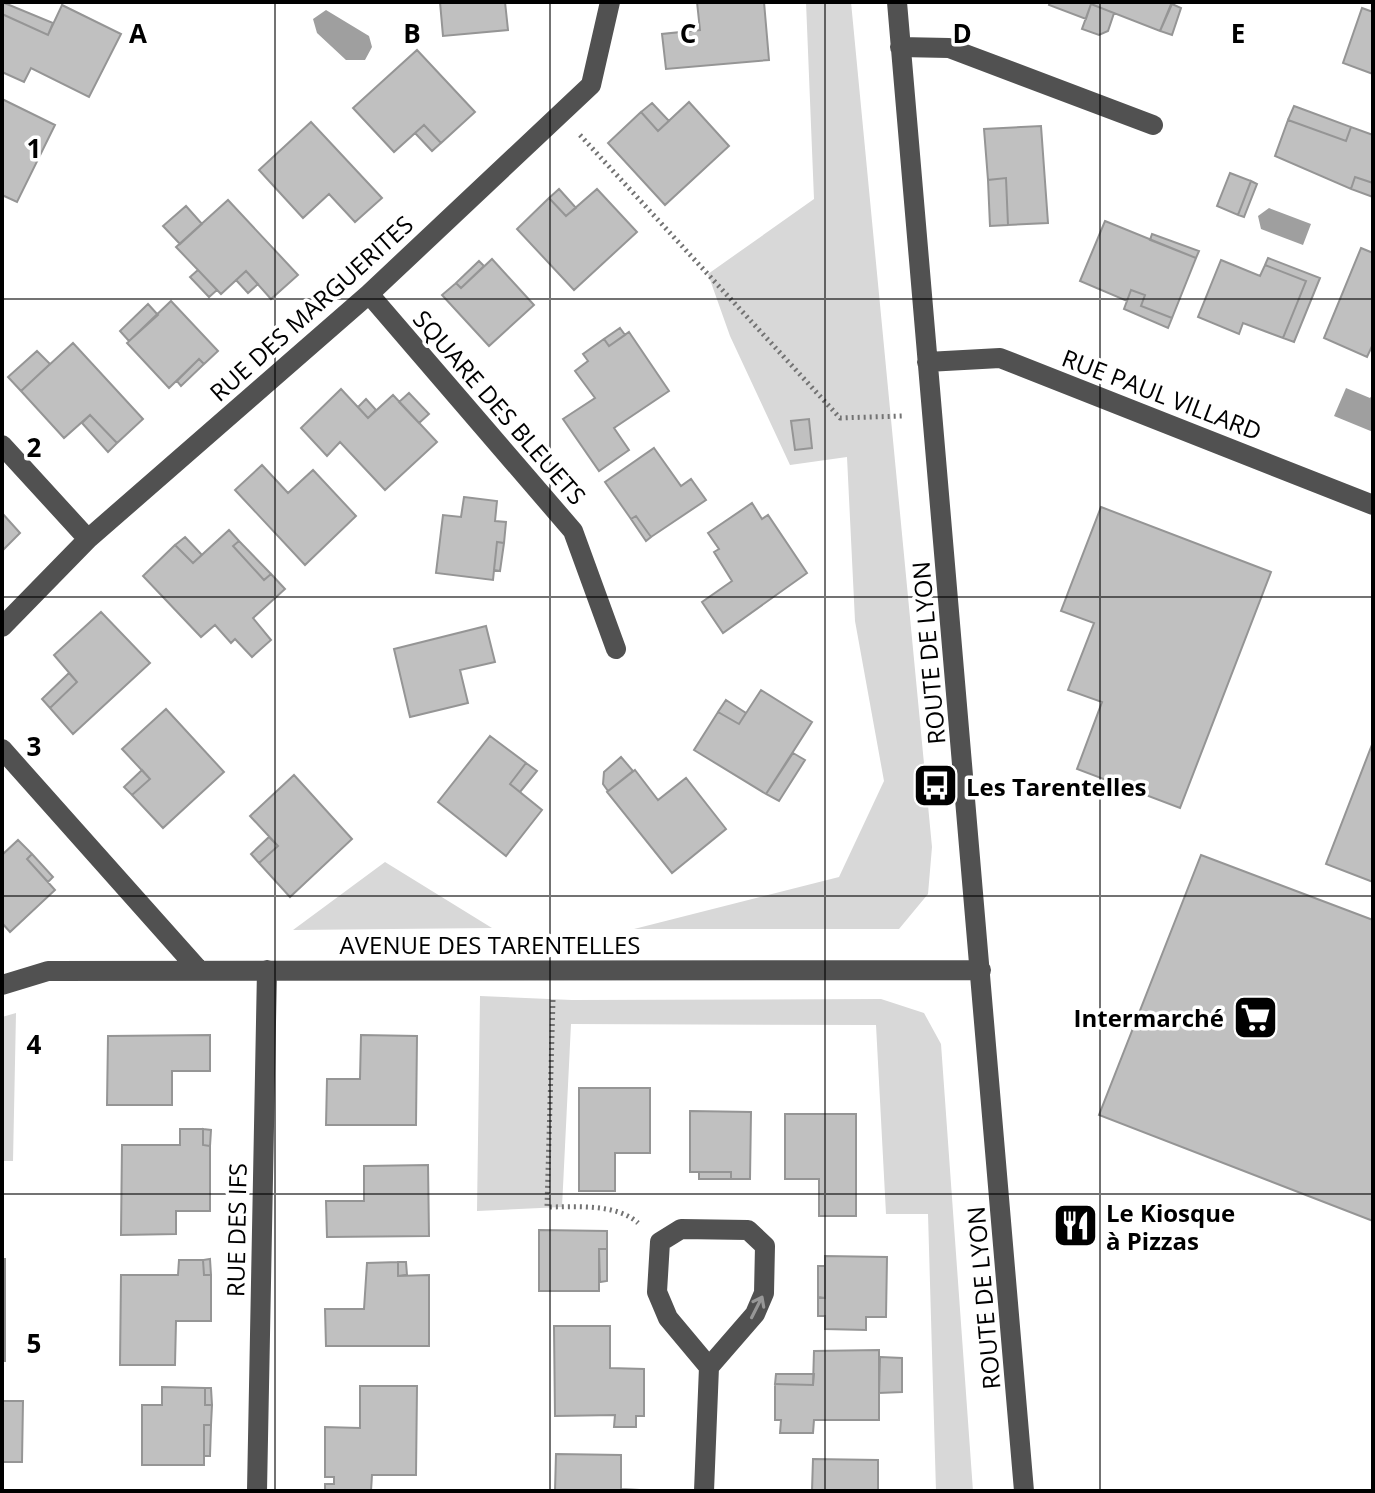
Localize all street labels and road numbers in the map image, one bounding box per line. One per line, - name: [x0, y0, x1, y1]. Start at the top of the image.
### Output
- street label: RUE DES MARGUERITES: [202, 208, 420, 408]
- street label: SQUARE DES BLEUETS: [406, 303, 594, 511]
- street label: RUE PAUL VILLARD: [1057, 341, 1267, 447]
- street label: ROUTE DE LYON: [904, 560, 952, 746]
- street label: AVENUE DES TARENTELLES: [340, 928, 640, 961]
- street label: RUE DES IFS: [218, 1163, 254, 1297]
- street label: ROUTE DE LYON: [959, 1205, 1007, 1391]

